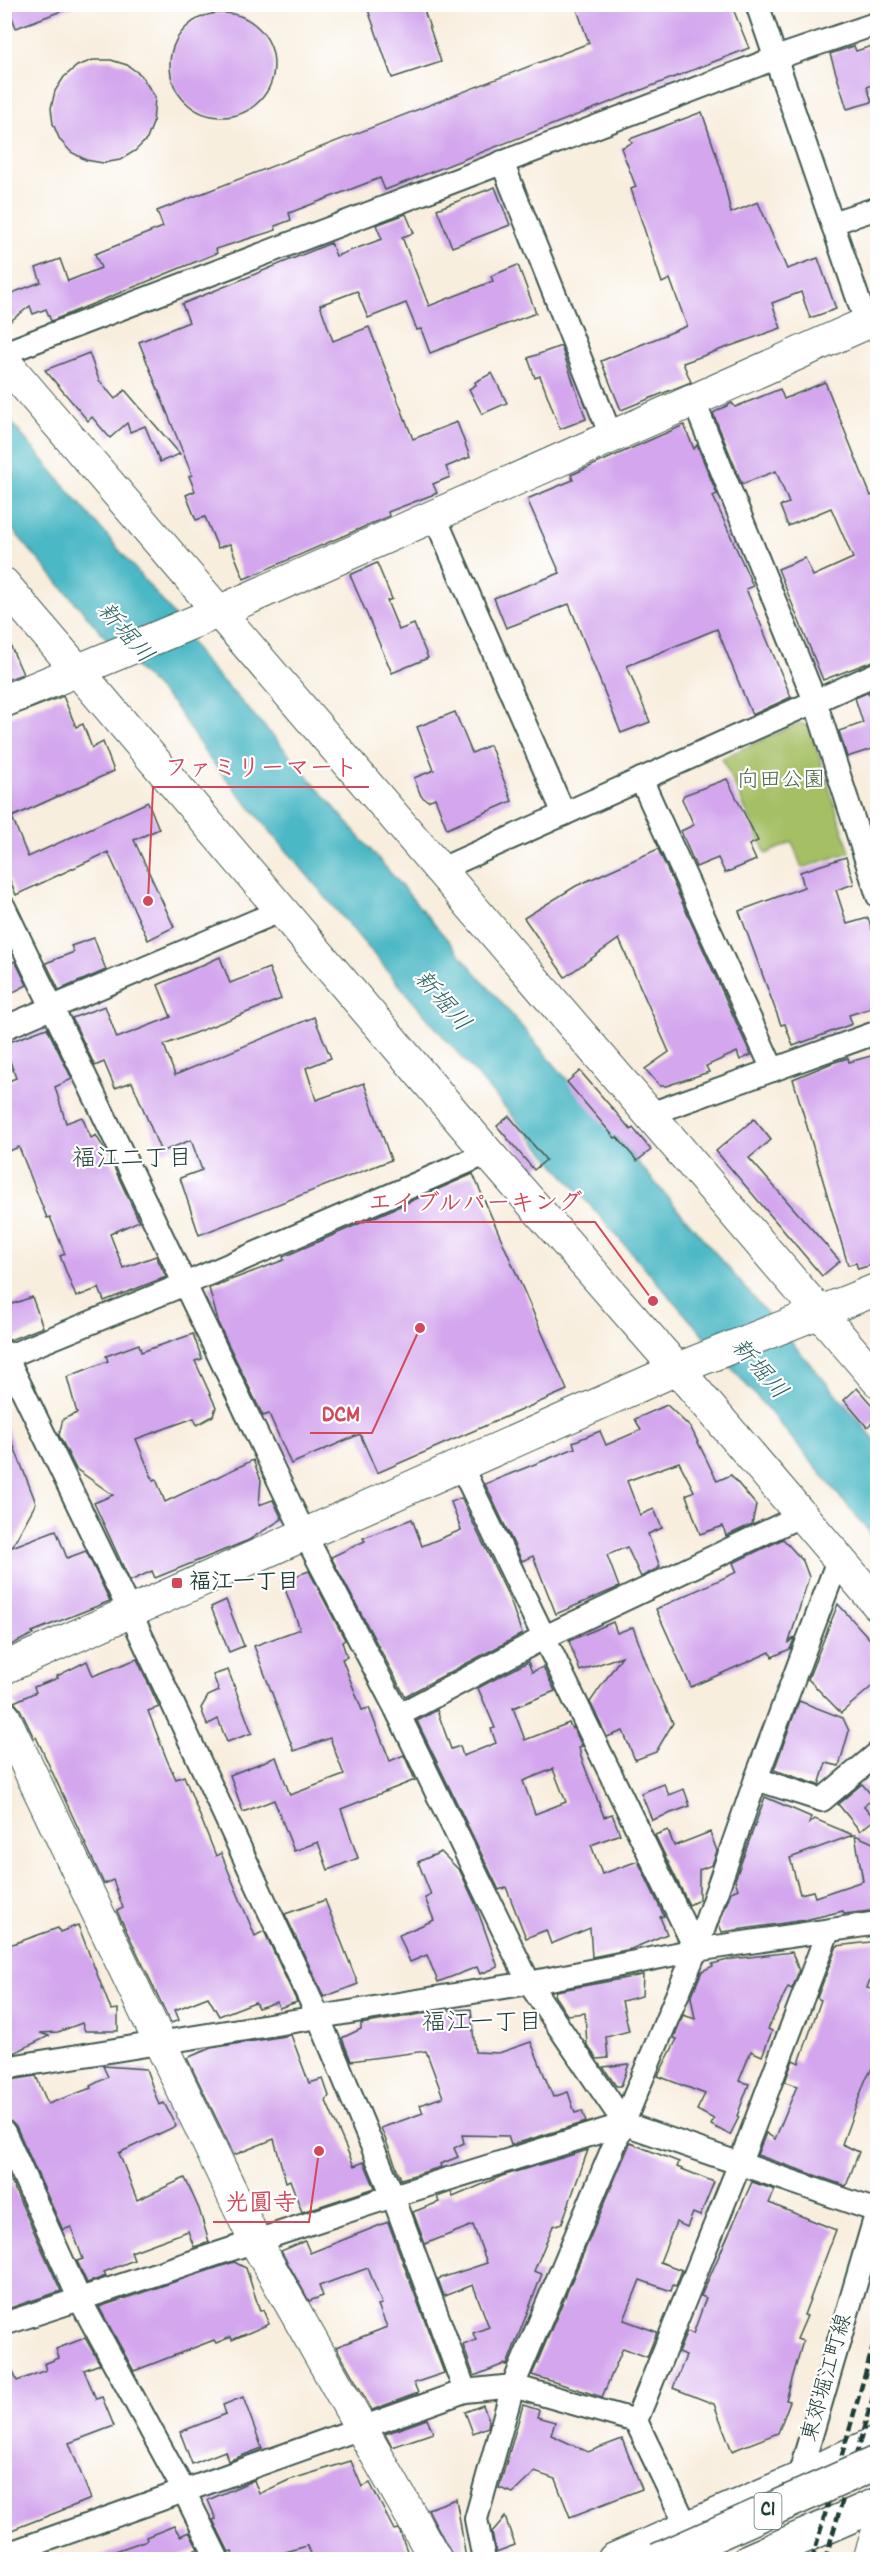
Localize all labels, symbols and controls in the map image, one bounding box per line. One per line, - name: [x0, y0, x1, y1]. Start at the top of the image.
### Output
- water label: 新堀川: [88, 596, 160, 672]
- callout: ファミリーマート: [153, 745, 369, 787]
- text: ファミリーマート: [165, 753, 357, 787]
- park label: 向田公園: [737, 766, 825, 797]
- water label: 新堀川: [405, 964, 477, 1040]
- district label: 福江二丁目: [72, 1143, 192, 1177]
- callout: エイブルパーキング: [355, 1180, 595, 1222]
- text: エイブルパーキング: [368, 1188, 582, 1222]
- water label: 新堀川: [722, 1332, 794, 1408]
- callout: DCM: [310, 1391, 372, 1433]
- text: DCM: [322, 1399, 360, 1433]
- place label: 福江一丁目: [189, 1568, 299, 1599]
- marker: 福江一丁目: [170, 1576, 184, 1590]
- district label: 福江一丁目: [422, 2007, 542, 2041]
- callout: 光圓寺: [213, 2180, 309, 2222]
- text: 光圓寺: [225, 2188, 297, 2222]
- street label: 東郊堀江町線: [795, 2310, 861, 2446]
- road number: C1: [754, 2493, 782, 2529]

